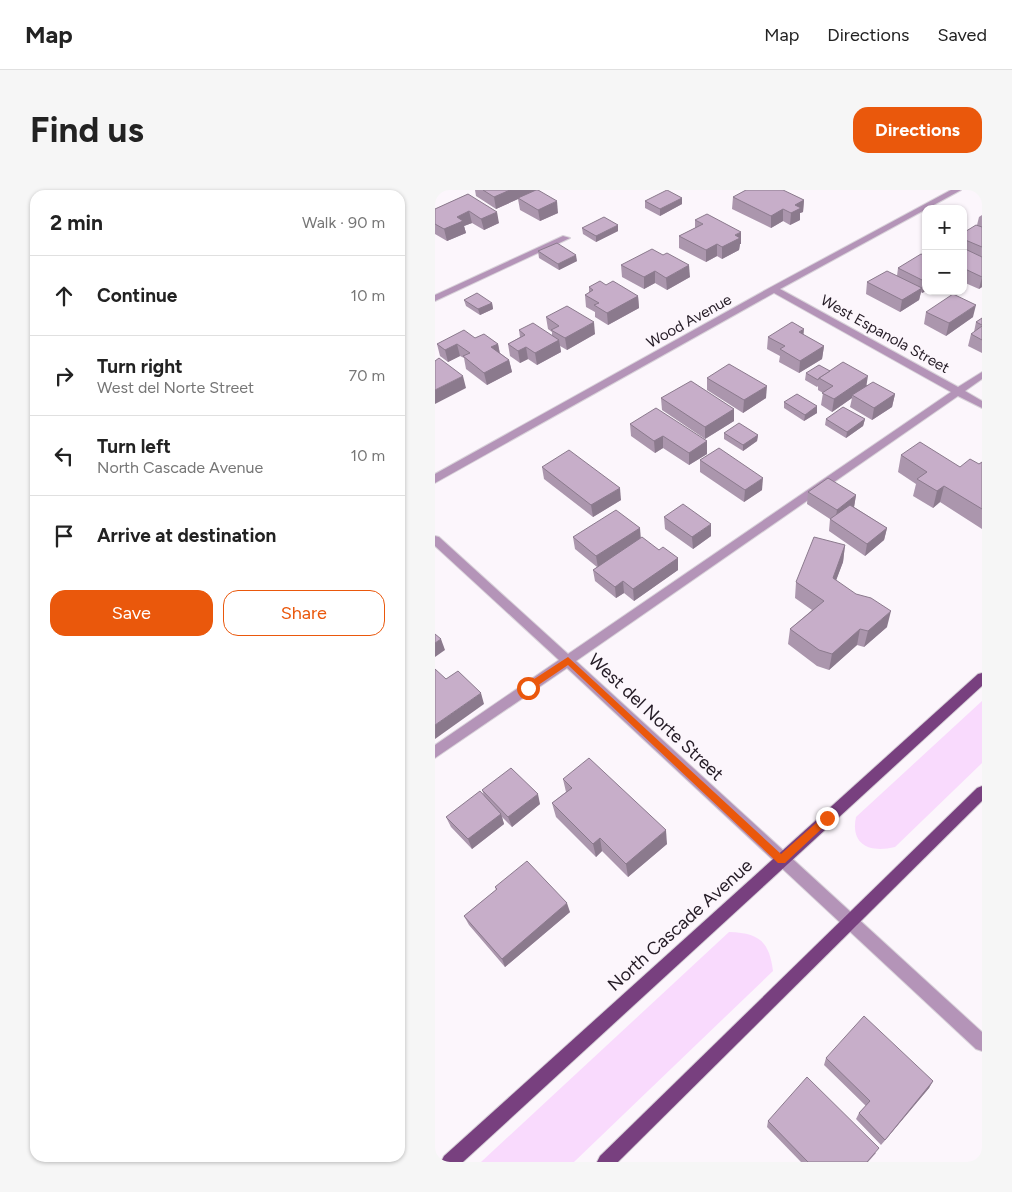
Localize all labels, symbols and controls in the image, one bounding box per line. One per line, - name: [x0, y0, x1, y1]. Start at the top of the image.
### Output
- text: Map: [25, 20, 73, 49]
- text: Map: [764, 24, 799, 46]
- text: Directions: [827, 24, 909, 46]
- text: Saved: [937, 24, 987, 46]
- button: Directions: [853, 107, 982, 153]
- text: Find us: [30, 109, 144, 151]
- map controls: [922, 205, 967, 295]
- button: +: [922, 205, 967, 250]
- text: 2 min: [50, 210, 103, 235]
- text: Walk · 90 m: [302, 213, 385, 232]
- button: −: [922, 250, 967, 295]
- icon: ahead: [50, 282, 78, 310]
- text: Continue: [97, 284, 177, 307]
- text: 10 m: [351, 286, 385, 305]
- street label: Wood Avenue: [643, 290, 735, 352]
- street label: West Espanola Street: [817, 291, 953, 377]
- text: Turn right: [97, 355, 183, 378]
- icon: right: [50, 362, 78, 390]
- text: 70 m: [349, 366, 385, 385]
- text: West del Norte Street: [97, 378, 254, 397]
- text: Turn left: [97, 435, 171, 458]
- icon: left: [50, 442, 78, 470]
- text: 10 m: [351, 446, 385, 465]
- text: North Cascade Avenue: [97, 458, 263, 477]
- icon: arrive: [50, 522, 78, 550]
- text: Arrive at destination: [97, 524, 276, 547]
- button: Save: [50, 590, 213, 636]
- button: Share: [223, 590, 385, 636]
- street label: West del Norte Street: [584, 649, 728, 785]
- route start: [517, 677, 540, 700]
- route end: [816, 807, 839, 830]
- street label: North Cascade Avenue: [603, 854, 757, 996]

